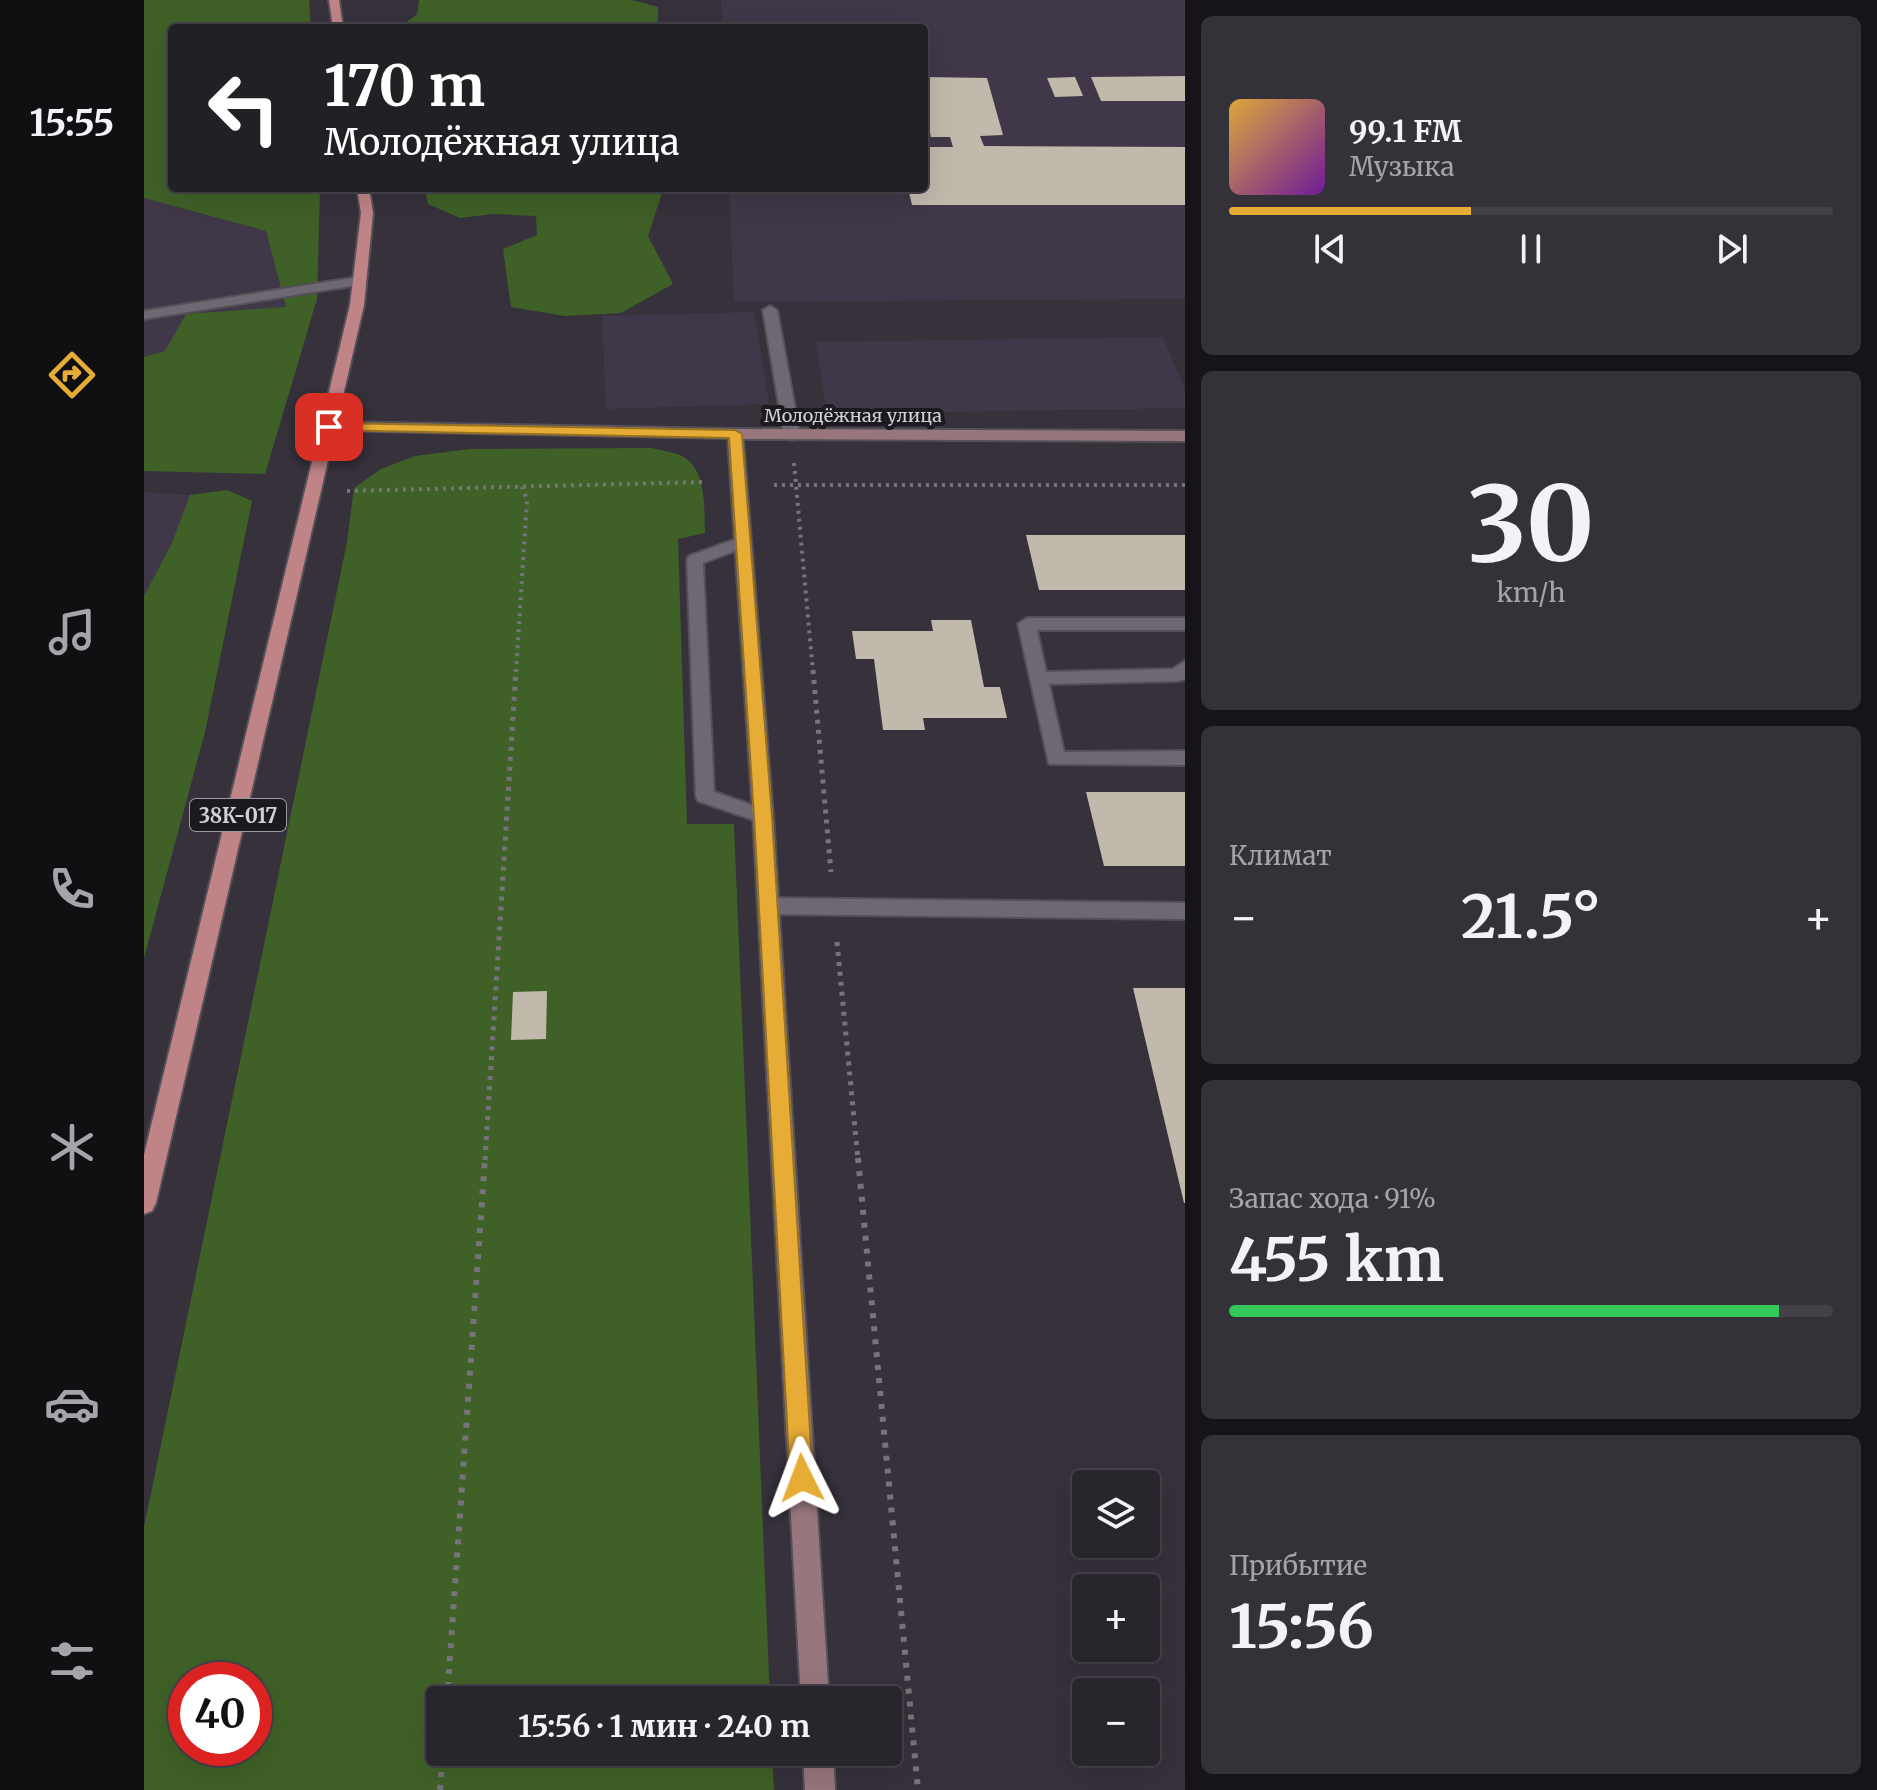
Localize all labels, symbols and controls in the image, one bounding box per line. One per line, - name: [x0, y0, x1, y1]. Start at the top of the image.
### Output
- text: 170 m: [324, 51, 485, 121]
- icon: left: [192, 56, 296, 160]
- text: 15:55: [30, 101, 114, 146]
- text: 99.1 FM: [1349, 112, 1462, 150]
- text: Молодёжная улица: [324, 120, 680, 165]
- text: Музыка: [1349, 150, 1454, 183]
- icon: previous: [1308, 227, 1352, 271]
- icon: pause: [1509, 227, 1553, 271]
- icon: next: [1710, 227, 1754, 271]
- icon: directions: [44, 347, 100, 403]
- pin: [295, 393, 363, 461]
- street label: Молодёжная улица: [764, 404, 942, 427]
- icon: arrive: [307, 405, 351, 449]
- text: 30: [1467, 459, 1595, 589]
- text: km/h: [1497, 576, 1565, 609]
- icon: music: [44, 604, 100, 660]
- road number: 38К-017: [190, 799, 286, 831]
- text: Климат: [1229, 839, 1332, 872]
- icon: phone: [44, 861, 100, 917]
- text: 21.5°: [1461, 879, 1601, 954]
- text: −: [1229, 890, 1258, 945]
- text: +: [1804, 890, 1833, 945]
- icon: climate: [44, 1119, 100, 1175]
- text: Запас хода · 91%: [1229, 1182, 1436, 1215]
- text: 455 km: [1229, 1222, 1444, 1297]
- icon: car: [44, 1376, 100, 1432]
- position arrow: [760, 1436, 844, 1520]
- map controls: [1072, 1470, 1160, 1766]
- button: layers: [1072, 1470, 1160, 1558]
- text: Прибытие: [1229, 1549, 1367, 1582]
- button: +: [1072, 1574, 1160, 1662]
- text: 15:56: [1229, 1589, 1374, 1664]
- icon: filters: [44, 1633, 100, 1689]
- speed limit sign: 40: [168, 1662, 272, 1766]
- button: −: [1072, 1678, 1160, 1766]
- text: 15:56 · 1 мин · 240 m: [518, 1707, 810, 1745]

